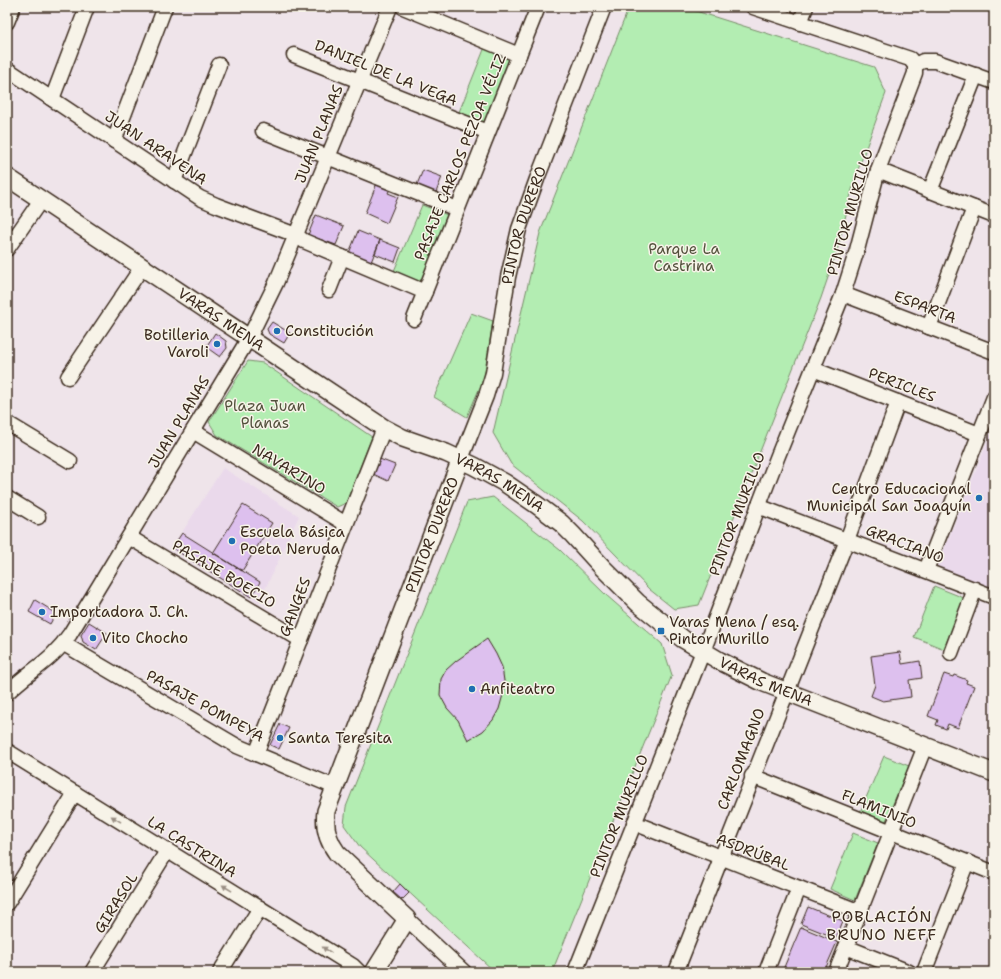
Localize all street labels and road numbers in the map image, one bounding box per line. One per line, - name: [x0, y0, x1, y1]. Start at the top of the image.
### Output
- street label: DANIEL DE LA VEGA: [312, 35, 460, 111]
- street label: PASAJE CARLOS PEZOA VÉLIZ: [408, 50, 511, 263]
- street label: JUAN PLANAS: [290, 82, 348, 186]
- street label: JUAN ARAVENA: [101, 106, 211, 190]
- street label: PINTOR MURILLO: [822, 146, 878, 278]
- street label: PINTOR DURERO: [497, 163, 551, 286]
- street label: VARAS MENA: [174, 283, 268, 356]
- street label: ESPARTA: [891, 286, 959, 328]
- street label: PERICLES: [866, 363, 938, 407]
- street label: JUAN PLANAS: [144, 372, 214, 472]
- street label: NAVARINO: [248, 439, 330, 499]
- street label: VARAS MENA: [452, 449, 548, 517]
- street label: PINTOR MURILLO: [704, 449, 770, 579]
- street label: PINTOR DURERO: [401, 474, 463, 596]
- street label: GRACIANO: [863, 520, 947, 568]
- street label: PASAJE BOECIO: [169, 535, 279, 613]
- street label: GANGES: [275, 574, 315, 640]
- street label: VARAS MENA: [716, 652, 816, 711]
- street label: PASAJE POMPEYA: [143, 665, 268, 747]
- street label: CARLOMAGNO: [712, 705, 770, 813]
- street label: PINTOR MURILLO: [585, 751, 653, 881]
- street label: FLAMINIO: [839, 785, 919, 833]
- street label: LA CASTRINA: [144, 812, 240, 882]
- street label: ASDRÚBAL: [713, 828, 793, 875]
- street label: GIRASOL: [90, 869, 142, 937]

